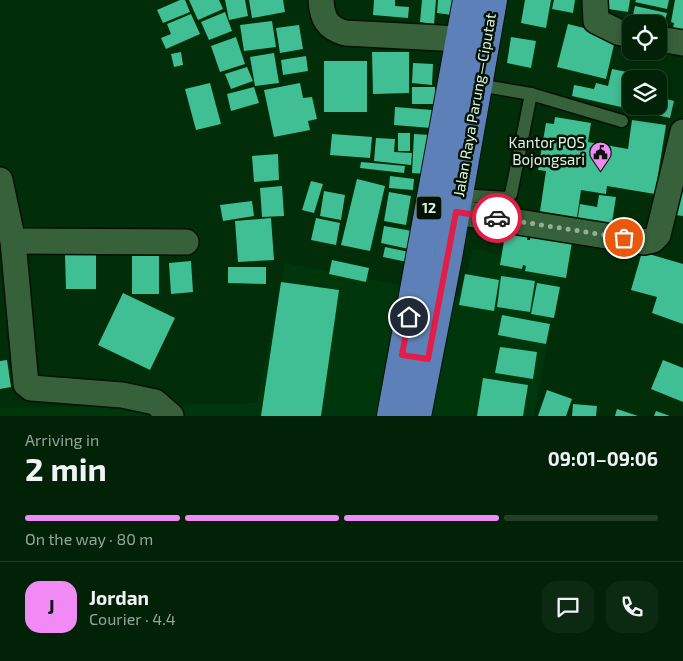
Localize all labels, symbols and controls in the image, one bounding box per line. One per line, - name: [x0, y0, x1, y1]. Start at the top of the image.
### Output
- street label: Jalan Raya Parung—Ciputat: [449, 11, 499, 198]
- map controls: [622, 15, 667, 115]
- button: locate: [622, 15, 667, 60]
- button: layers: [622, 70, 667, 115]
- place label: Kantor POS Bojongsari: [509, 133, 585, 169]
- public building icon: Kantor POS Bojongsari: [589, 140, 613, 171]
- courier: [472, 193, 522, 243]
- road number: 12: [416, 197, 442, 220]
- icon: car: [483, 204, 511, 232]
- pin: [603, 217, 645, 259]
- icon: bag: [610, 224, 638, 252]
- pin: [388, 296, 430, 338]
- icon: home: [395, 303, 423, 331]
- text: Arriving in: [25, 430, 99, 449]
- text: 09:01–09:06: [548, 447, 658, 470]
- text: 2 min: [25, 449, 107, 487]
- text: On the way · 80 m: [25, 529, 153, 548]
- button: chat: [542, 581, 594, 633]
- button: phone: [606, 581, 658, 633]
- text: Jordan: [89, 586, 149, 609]
- text: J: [47, 595, 55, 618]
- text: Courier · 4.4: [89, 609, 176, 628]

